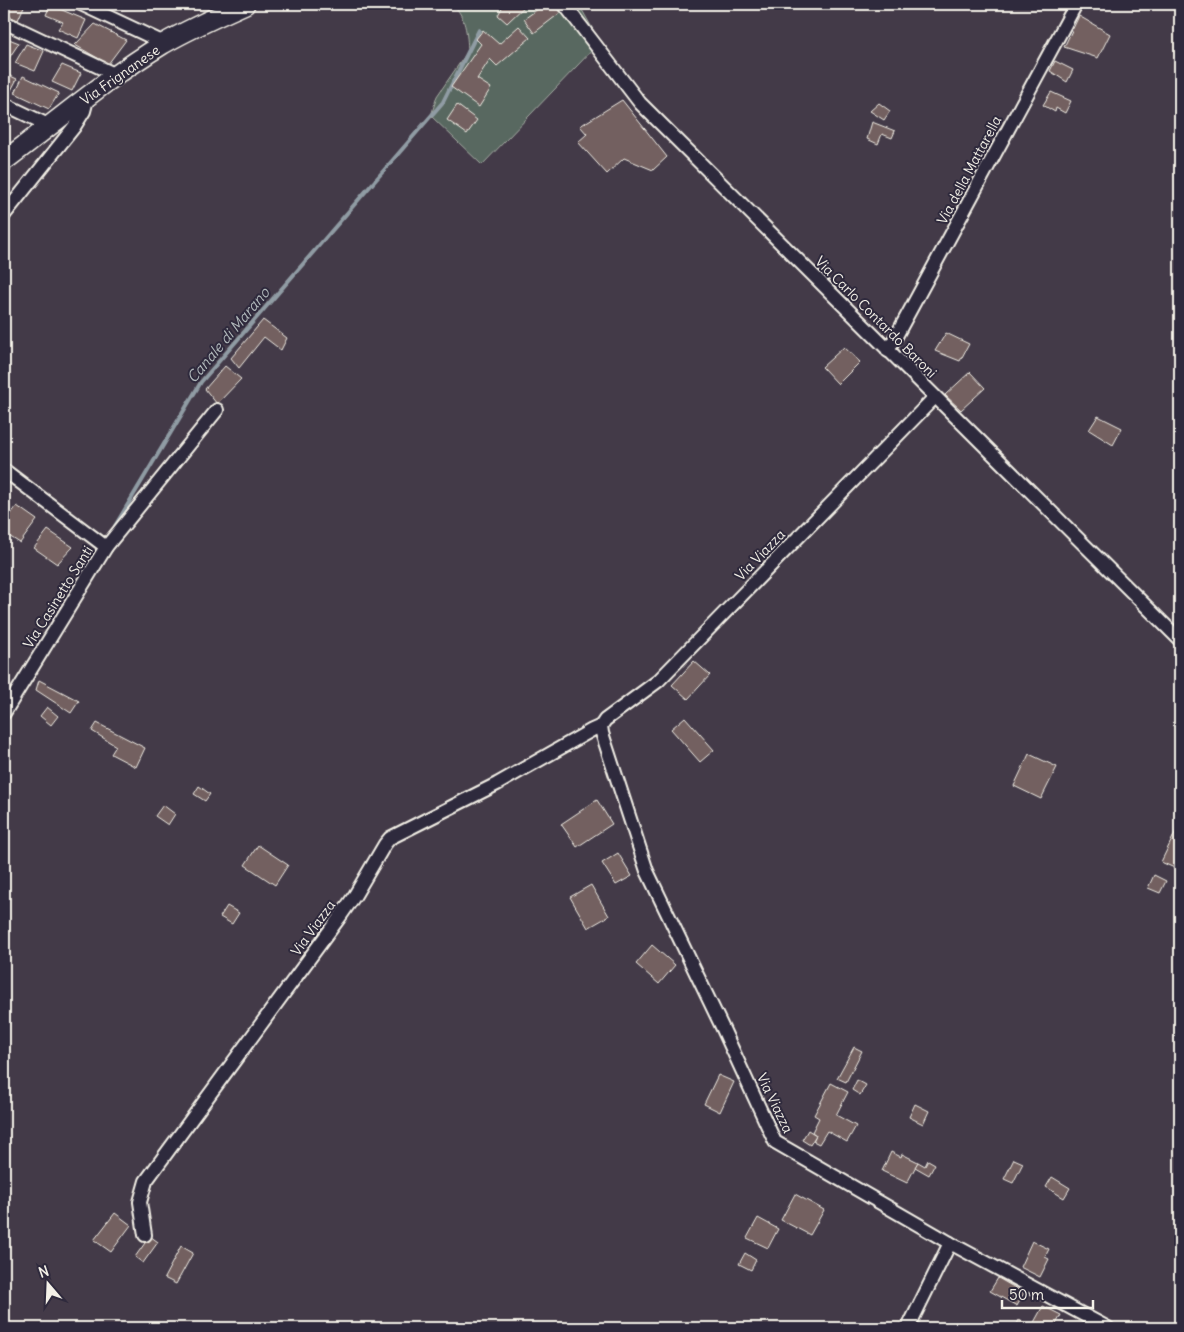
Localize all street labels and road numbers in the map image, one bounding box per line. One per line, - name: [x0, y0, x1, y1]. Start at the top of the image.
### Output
- street label: Via Frignanese: [77, 41, 163, 109]
- street label: Via della Mattarella: [933, 113, 1005, 227]
- street label: Via Carlo Contardo Baroni: [811, 252, 941, 382]
- street label: Via Viazza: [731, 526, 789, 584]
- street label: Via Casinetto Santi: [19, 542, 97, 652]
- street label: Via Viazza: [287, 897, 339, 959]
- street label: Via Viazza: [753, 1070, 797, 1136]

